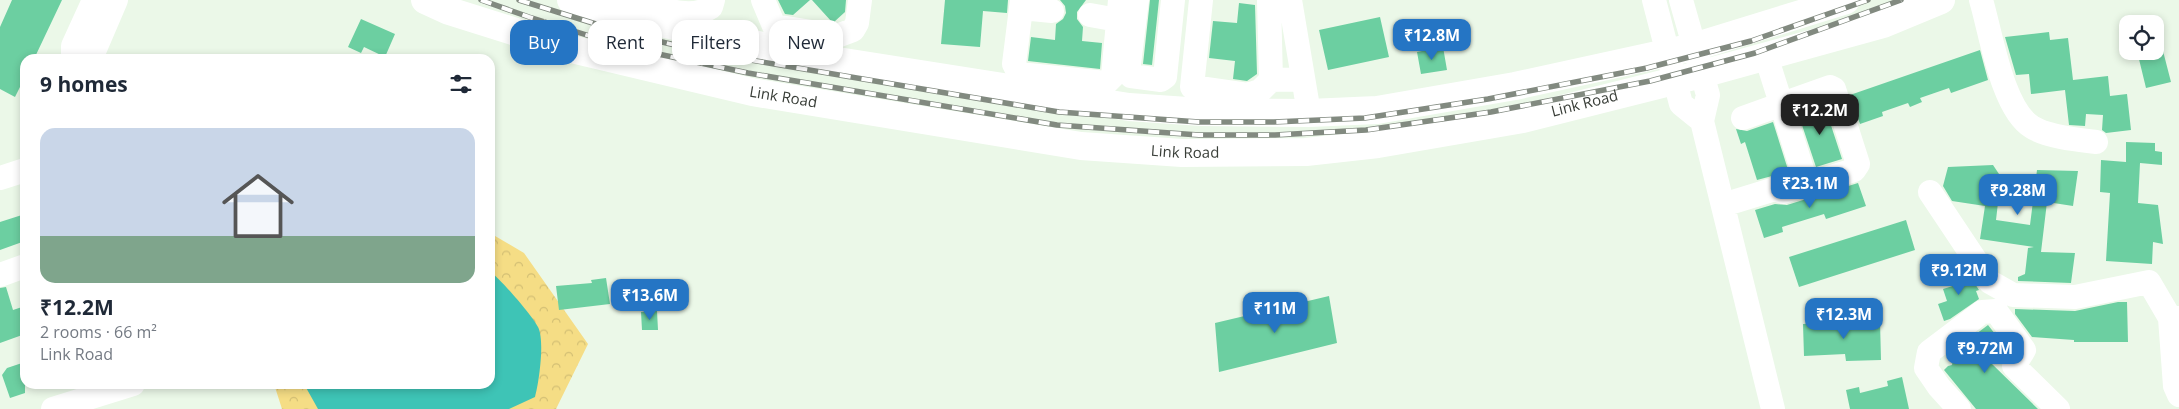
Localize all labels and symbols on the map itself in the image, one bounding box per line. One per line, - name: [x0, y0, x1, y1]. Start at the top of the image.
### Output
- pin: ₹12.8M: [1391, 18, 1473, 61]
- street label: Link Road: [748, 81, 819, 112]
- street label: Link Road: [1549, 84, 1620, 121]
- pin: ₹12.2M: [1779, 94, 1861, 136]
- street label: Link Road: [1150, 140, 1219, 162]
- pin: ₹23.1M: [1769, 166, 1851, 209]
- pin: ₹9.28M: [1977, 174, 2059, 216]
- pin: ₹9.12M: [1918, 254, 2000, 296]
- pin: ₹13.6M: [609, 278, 691, 321]
- pin: ₹11M: [1245, 292, 1305, 334]
- pin: ₹12.3M: [1803, 298, 1885, 340]
- pin: ₹9.72M: [1944, 332, 2026, 374]

